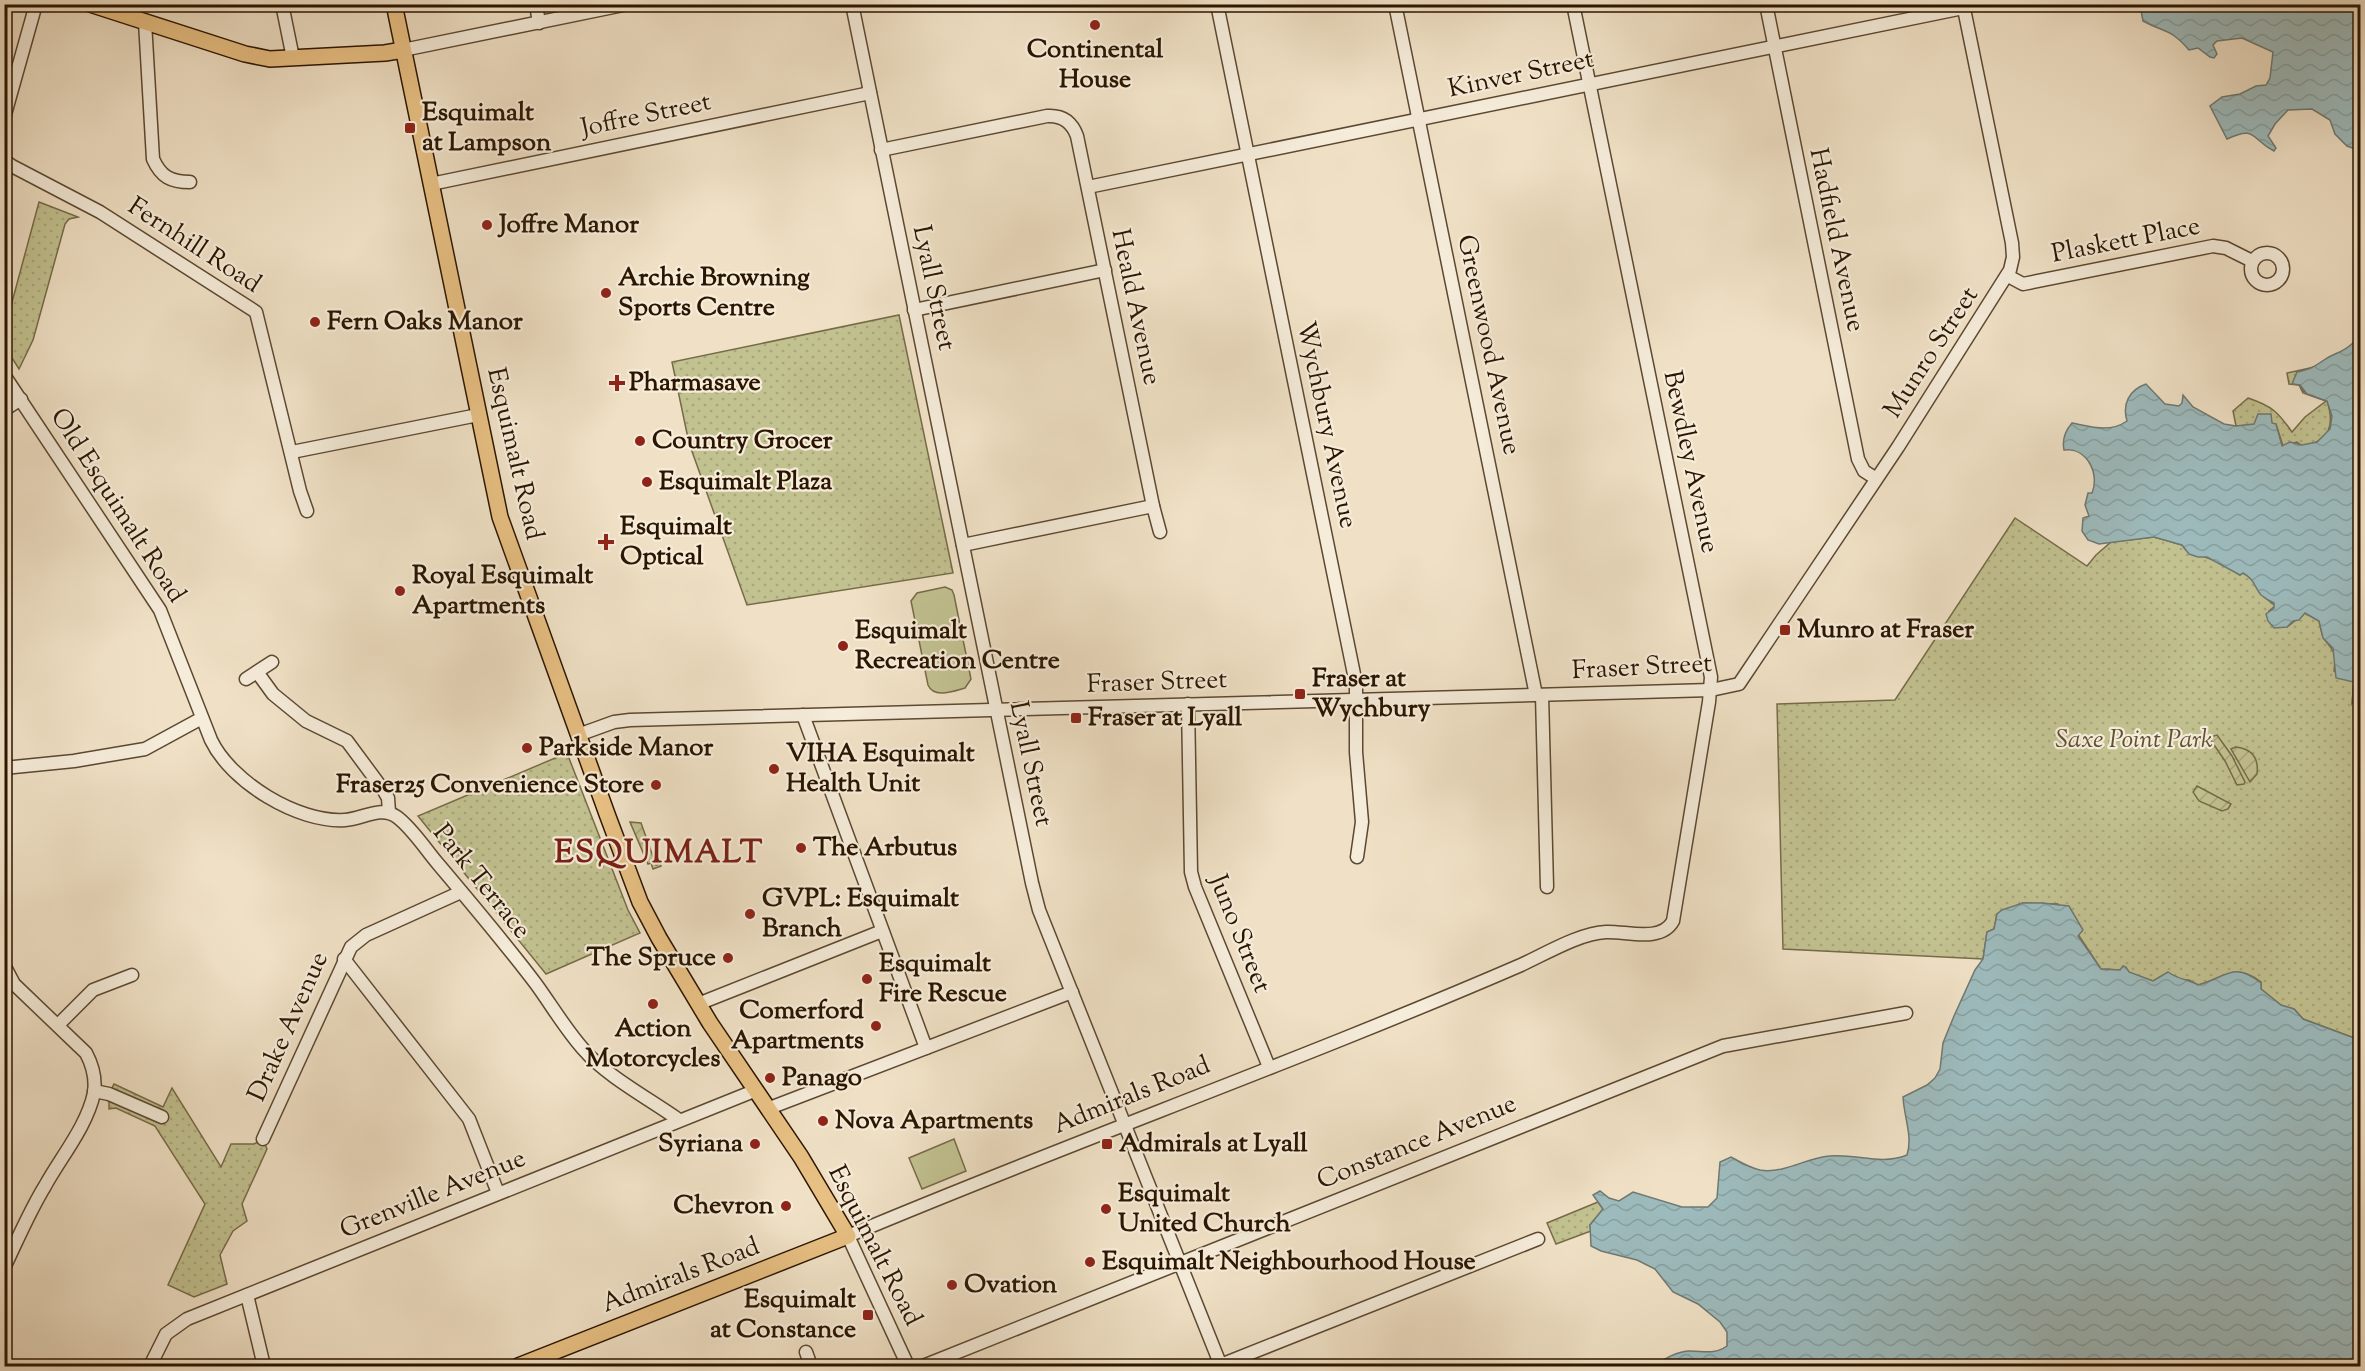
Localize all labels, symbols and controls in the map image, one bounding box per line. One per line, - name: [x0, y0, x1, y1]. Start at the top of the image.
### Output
- marker: Continental House: [1088, 18, 1102, 32]
- place label: Continental House: [1027, 32, 1164, 99]
- street label: Kinver Street: [1445, 41, 1597, 109]
- street label: Joffre Street: [576, 84, 715, 148]
- place label: Esquimalt at Lampson: [422, 95, 552, 162]
- marker: Esquimalt at Lampson: [403, 121, 417, 135]
- street label: Hadfield Avenue: [1798, 145, 1874, 335]
- street label: Fernhill Road: [120, 189, 268, 303]
- place label: Joffre Manor: [497, 207, 639, 244]
- street label: Plaskett Place: [2049, 208, 2203, 274]
- marker: Joffre Manor: [480, 218, 494, 232]
- street label: Lyall Street: [902, 222, 964, 354]
- street label: Heald Avenue: [1100, 226, 1170, 388]
- street label: Greenwood Avenue: [1447, 232, 1529, 458]
- place label: Archie Browning Sports Centre: [618, 260, 810, 327]
- street label: Munro Street: [1876, 280, 1988, 426]
- marker: Archie Browning Sports Centre: [599, 286, 613, 300]
- place label: Fern Oaks Manor: [327, 304, 523, 341]
- marker: Fern Oaks Manor: [308, 315, 322, 329]
- street label: Wychbury Avenue: [1286, 318, 1366, 532]
- street label: Esquimalt Road: [476, 364, 552, 544]
- place label: Pharmasave: [629, 365, 761, 402]
- street label: Bewdley Avenue: [1653, 367, 1727, 557]
- marker: Pharmasave: [610, 376, 624, 390]
- street label: Old Esquimalt Road: [40, 401, 194, 611]
- place label: Country Grocer: [652, 423, 833, 460]
- marker: Country Grocer: [633, 434, 647, 448]
- place label: Esquimalt Plaza: [659, 464, 832, 501]
- marker: Esquimalt Plaza: [640, 475, 654, 489]
- place label: Esquimalt Optical: [620, 509, 732, 576]
- marker: Esquimalt Optical: [597, 533, 615, 551]
- place label: Royal Esquimalt Apartments: [412, 558, 593, 625]
- marker: Royal Esquimalt Apartments: [393, 584, 407, 598]
- place label: Munro at Fraser: [1797, 612, 1974, 649]
- place label: Esquimalt Recreation Centre: [855, 613, 1060, 680]
- marker: Munro at Fraser: [1778, 623, 1792, 637]
- marker: Esquimalt Recreation Centre: [836, 639, 850, 653]
- street label: Fraser Street: [1571, 646, 1713, 690]
- place label: Fraser at Wychbury: [1312, 661, 1430, 728]
- street label: Fraser Street: [1086, 662, 1228, 704]
- marker: Fraser at Wychbury: [1293, 687, 1307, 701]
- street label: Lyall Street: [999, 698, 1061, 830]
- place label: Fraser at Lyall: [1088, 700, 1243, 737]
- marker: Fraser at Lyall: [1069, 711, 1083, 725]
- park label: Saxe Point Park: [2055, 722, 2213, 759]
- place label: Parkside Manor: [539, 730, 713, 767]
- place label: VIHA Esquimalt Health Unit: [786, 736, 975, 803]
- marker: Parkside Manor: [520, 741, 534, 755]
- marker: VIHA Esquimalt Health Unit: [767, 762, 781, 776]
- place label: Fraser25 Convenience Store: [336, 767, 644, 804]
- marker: Fraser25 Convenience Store: [649, 778, 663, 792]
- street label: Park Terrace: [423, 817, 539, 947]
- place label: The Arbutus: [813, 830, 957, 867]
- district label: ESQUIMALT: [554, 831, 764, 877]
- marker: The Arbutus: [794, 841, 808, 855]
- street label: Juno Street: [1198, 867, 1280, 999]
- place label: GVPL: Esquimalt Branch: [762, 881, 959, 948]
- marker: GVPL: Esquimalt Branch: [743, 907, 757, 921]
- place label: The Spruce: [587, 940, 716, 977]
- street label: Drake Avenue: [239, 946, 339, 1108]
- place label: Esquimalt Fire Rescue: [879, 946, 1007, 1013]
- marker: The Spruce: [721, 951, 735, 965]
- marker: Esquimalt Fire Rescue: [860, 972, 874, 986]
- place label: Comerford Apartments: [731, 993, 864, 1060]
- marker: Action Motorcycles: [646, 997, 660, 1011]
- place label: Action Motorcycles: [586, 1011, 720, 1078]
- marker: Comerford Apartments: [869, 1019, 883, 1033]
- street label: Admirals Road: [1048, 1048, 1216, 1144]
- place label: Panago: [782, 1060, 862, 1097]
- marker: Panago: [763, 1071, 777, 1085]
- street label: Constance Avenue: [1312, 1086, 1522, 1200]
- place label: Nova Apartments: [835, 1103, 1033, 1140]
- marker: Nova Apartments: [816, 1114, 830, 1128]
- place label: Syriana: [658, 1126, 743, 1163]
- place label: Admirals at Lyall: [1119, 1126, 1308, 1163]
- marker: Syriana: [748, 1137, 762, 1151]
- marker: Admirals at Lyall: [1100, 1137, 1114, 1151]
- street label: Grenville Avenue: [335, 1141, 531, 1249]
- street label: Esquimalt Road: [818, 1159, 931, 1333]
- place label: Esquimalt United Church: [1118, 1176, 1291, 1243]
- place label: Chevron: [673, 1188, 775, 1225]
- marker: Chevron: [779, 1199, 793, 1213]
- marker: Esquimalt United Church: [1099, 1202, 1113, 1216]
- street label: Admirals Road: [597, 1229, 766, 1323]
- place label: Esquimalt Neighbourhood House: [1102, 1244, 1476, 1281]
- marker: Esquimalt Neighbourhood House: [1083, 1255, 1097, 1269]
- place label: Ovation: [964, 1267, 1058, 1304]
- marker: Ovation: [945, 1278, 959, 1292]
- place label: Esquimalt at Constance: [710, 1282, 856, 1349]
- marker: Esquimalt at Constance: [861, 1308, 875, 1322]

